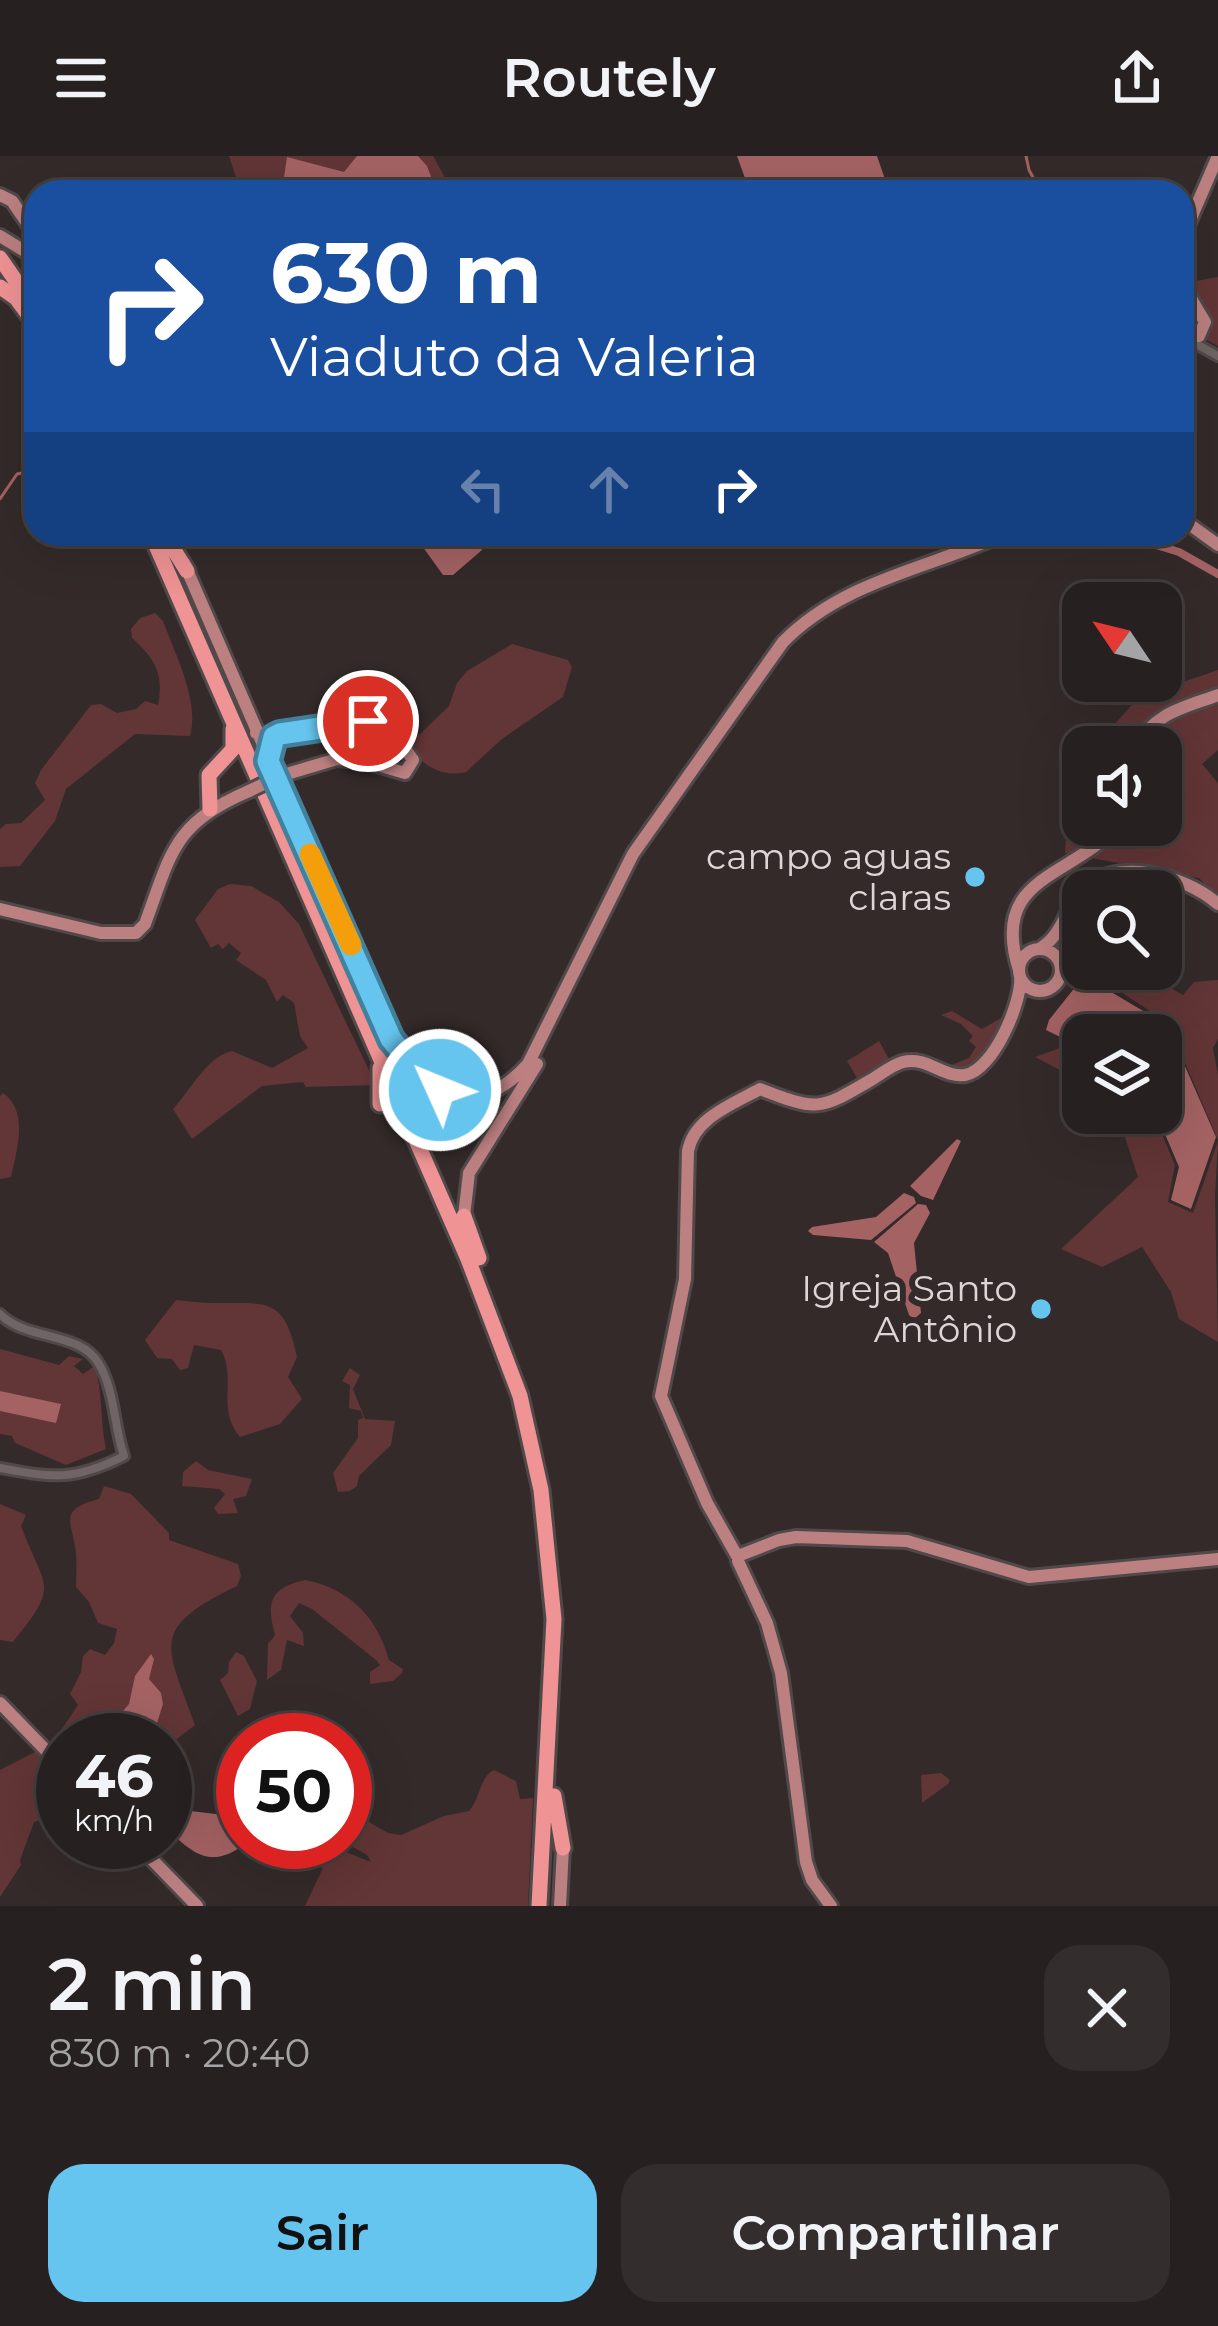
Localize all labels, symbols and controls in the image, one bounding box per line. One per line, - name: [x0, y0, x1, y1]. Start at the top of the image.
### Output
- icon: menu: [48, 45, 114, 111]
- text: Routely: [502, 45, 716, 111]
- icon: share: [1104, 45, 1170, 111]
- text: 630 m: [270, 222, 542, 324]
- icon: right: [72, 228, 228, 384]
- text: Viaduto da Valeria: [270, 324, 759, 390]
- icon: left: [450, 456, 516, 522]
- icon: ahead: [576, 456, 642, 522]
- icon: right: [702, 456, 768, 522]
- north arrow: [1062, 582, 1182, 702]
- map controls: [1062, 582, 1182, 1134]
- pin: [317, 670, 419, 772]
- icon: arrive: [335, 688, 401, 754]
- button: sound: [1062, 726, 1182, 846]
- place label: campo aguas claras: [706, 834, 951, 919]
- marker: campo aguas claras: [962, 864, 988, 890]
- button: search: [1062, 870, 1182, 990]
- button: layers: [1062, 1014, 1182, 1134]
- position arrow: [377, 1027, 503, 1153]
- place label: Igreja Santo Antônio: [801, 1266, 1017, 1351]
- marker: Igreja Santo Antônio: [1028, 1296, 1054, 1322]
- speed limit sign: 50: [216, 1713, 372, 1869]
- text: 46: [74, 1739, 154, 1812]
- text: km/h: [74, 1802, 154, 1839]
- text: 2 min: [48, 1940, 256, 2028]
- button: close: [1044, 1945, 1170, 2071]
- text: 830 m · 20:40: [48, 2029, 310, 2077]
- button: Sair: [48, 2164, 597, 2302]
- button: Compartilhar: [621, 2164, 1170, 2302]

